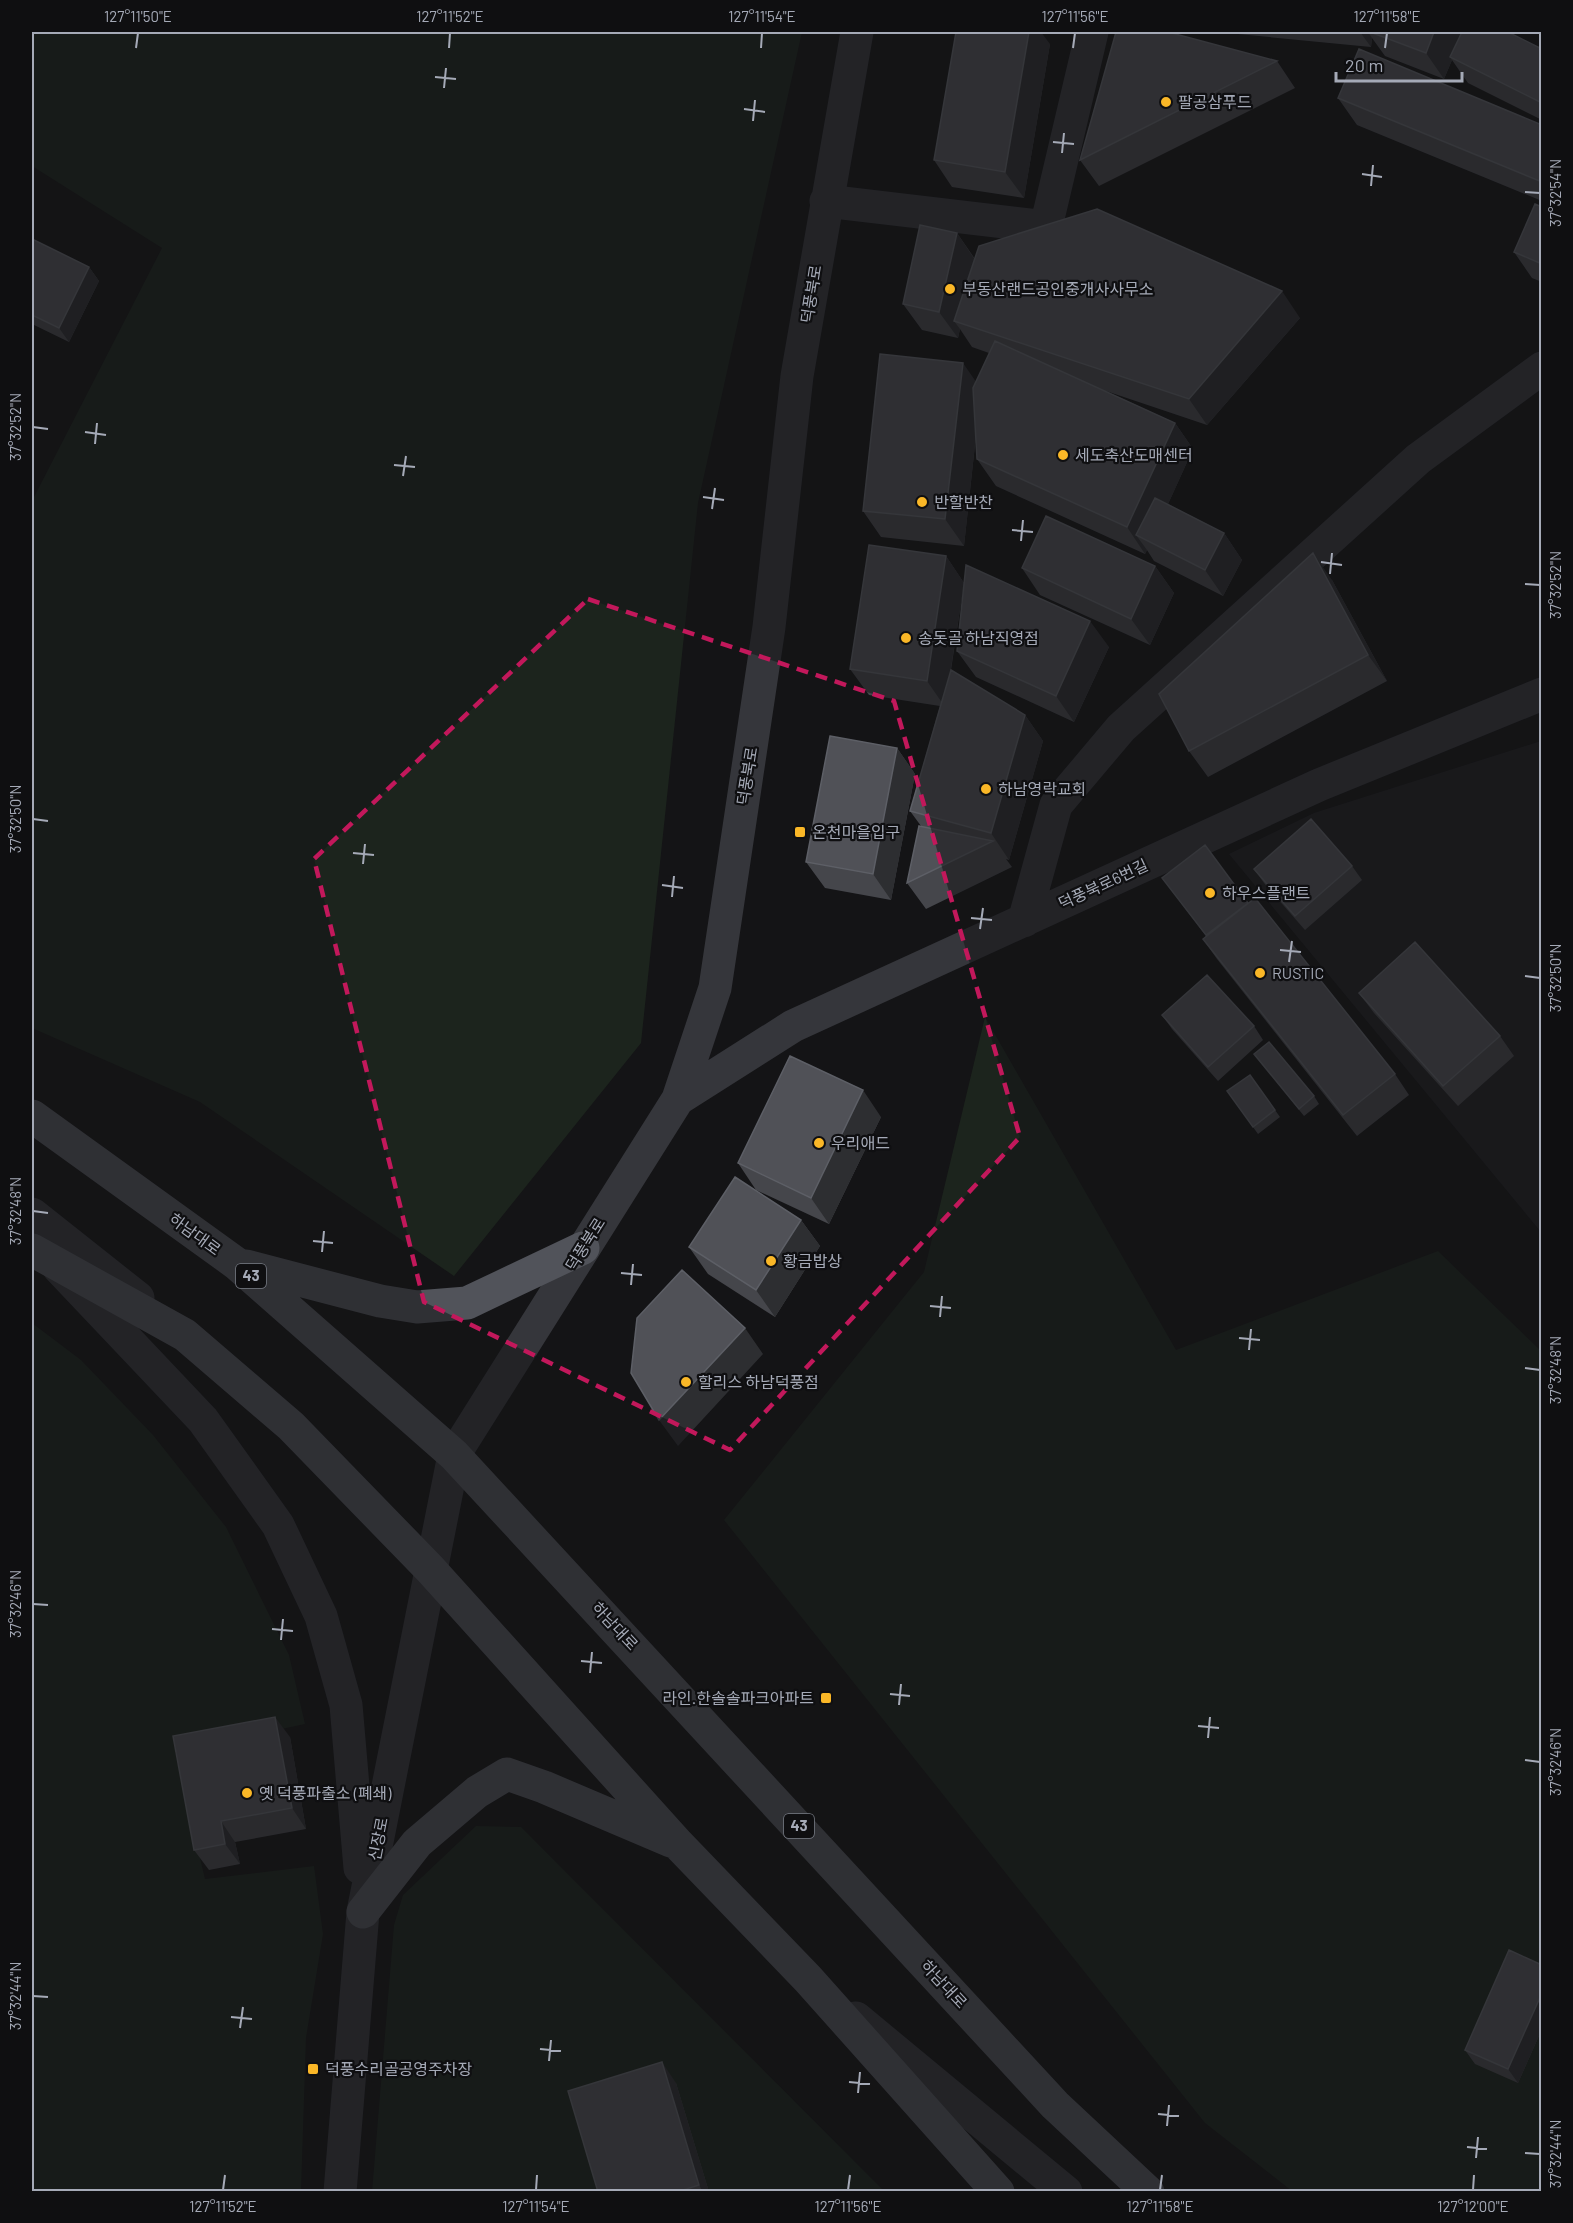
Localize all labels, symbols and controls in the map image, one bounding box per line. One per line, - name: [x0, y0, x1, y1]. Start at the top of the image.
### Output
- text: 127°11'50"E: [104, 7, 172, 25]
- text: 127°11'52"E: [416, 7, 484, 25]
- text: 127°11'54"E: [728, 7, 796, 25]
- text: 127°11'56"E: [1041, 7, 1109, 25]
- text: 127°11'58"E: [1353, 7, 1421, 25]
- scale bar: [1336, 45, 1462, 83]
- text: 20 m: [1345, 54, 1383, 76]
- place label: 팔공삼푸드: [1178, 92, 1252, 111]
- marker: 팔공삼푸드: [1159, 95, 1173, 109]
- text: 37°32'54"N: [1546, 159, 1564, 227]
- street label: 덕풍북로: [797, 263, 825, 324]
- place label: 부동산랜드공인중개사사무소: [962, 279, 1153, 298]
- marker: 부동산랜드공인중개사사무소: [943, 282, 957, 296]
- text: 37°32'52"N: [6, 393, 24, 461]
- place label: 세도축산도매센터: [1075, 445, 1193, 464]
- marker: 세도축산도매센터: [1056, 448, 1070, 462]
- place label: 반할반찬: [934, 492, 993, 511]
- marker: 반할반찬: [915, 495, 929, 509]
- text: 37°32'52"N: [1546, 551, 1564, 619]
- place label: 송돗골 하남직영점: [918, 628, 1039, 647]
- marker: 송돗골 하남직영점: [899, 631, 913, 645]
- street label: 덕풍북로: [733, 745, 761, 806]
- place label: 하남영락교회: [998, 779, 1086, 798]
- marker: 하남영락교회: [979, 782, 993, 796]
- text: 37°32'50"N: [6, 785, 24, 853]
- place label: 온천마을입구: [812, 822, 900, 841]
- marker: 온천마을입구: [793, 825, 807, 839]
- street label: 덕풍북로6번길: [1055, 855, 1151, 913]
- place label: 하우스플랜트: [1222, 883, 1310, 902]
- marker: 하우스플랜트: [1203, 886, 1217, 900]
- text: 37°32'50"N: [1546, 944, 1564, 1012]
- place label: RUSTIC: [1272, 963, 1324, 982]
- marker: RUSTIC: [1253, 966, 1267, 980]
- place label: 우리애드: [831, 1133, 890, 1152]
- marker: 우리애드: [812, 1136, 826, 1150]
- text: 37°32'48"N: [6, 1177, 24, 1245]
- street label: 하남대로: [166, 1209, 225, 1259]
- street label: 덕풍북로: [561, 1214, 608, 1274]
- place label: 황금밥상: [783, 1251, 842, 1270]
- marker: 황금밥상: [764, 1254, 778, 1268]
- road number: 43: [236, 1264, 266, 1288]
- text: 37°32'48"N: [1546, 1336, 1564, 1404]
- place label: 할리스 하남덕풍점: [698, 1372, 819, 1391]
- marker: 할리스 하남덕풍점: [679, 1375, 693, 1389]
- text: 37°32'46"N: [6, 1570, 24, 1638]
- street label: 하남대로: [588, 1598, 643, 1654]
- place label: 라인.한솔솔파크아파트: [662, 1688, 814, 1707]
- marker: 라인.한솔솔파크아파트: [819, 1691, 833, 1705]
- text: 37°32'46"N: [1546, 1728, 1564, 1796]
- place label: 옛 덕풍파출소 (폐쇄): [259, 1783, 392, 1802]
- marker: 옛 덕풍파출소 (폐쇄): [240, 1786, 254, 1800]
- road number: 43: [784, 1814, 814, 1838]
- street label: 신장로: [364, 1815, 391, 1862]
- street label: 하남대로: [917, 1956, 972, 2012]
- text: 37°32'44"N: [6, 1962, 24, 2030]
- place label: 덕풍수리골공영주차장: [325, 2059, 472, 2078]
- marker: 덕풍수리골공영주차장: [306, 2062, 320, 2076]
- text: 37°32'44"N: [1546, 2120, 1564, 2188]
- text: 127°11'52"E: [189, 2197, 257, 2215]
- text: 127°11'54"E: [502, 2197, 570, 2215]
- text: 127°11'56"E: [814, 2197, 882, 2215]
- text: 127°11'58"E: [1126, 2197, 1194, 2215]
- text: 127°12'00"E: [1437, 2197, 1509, 2215]

